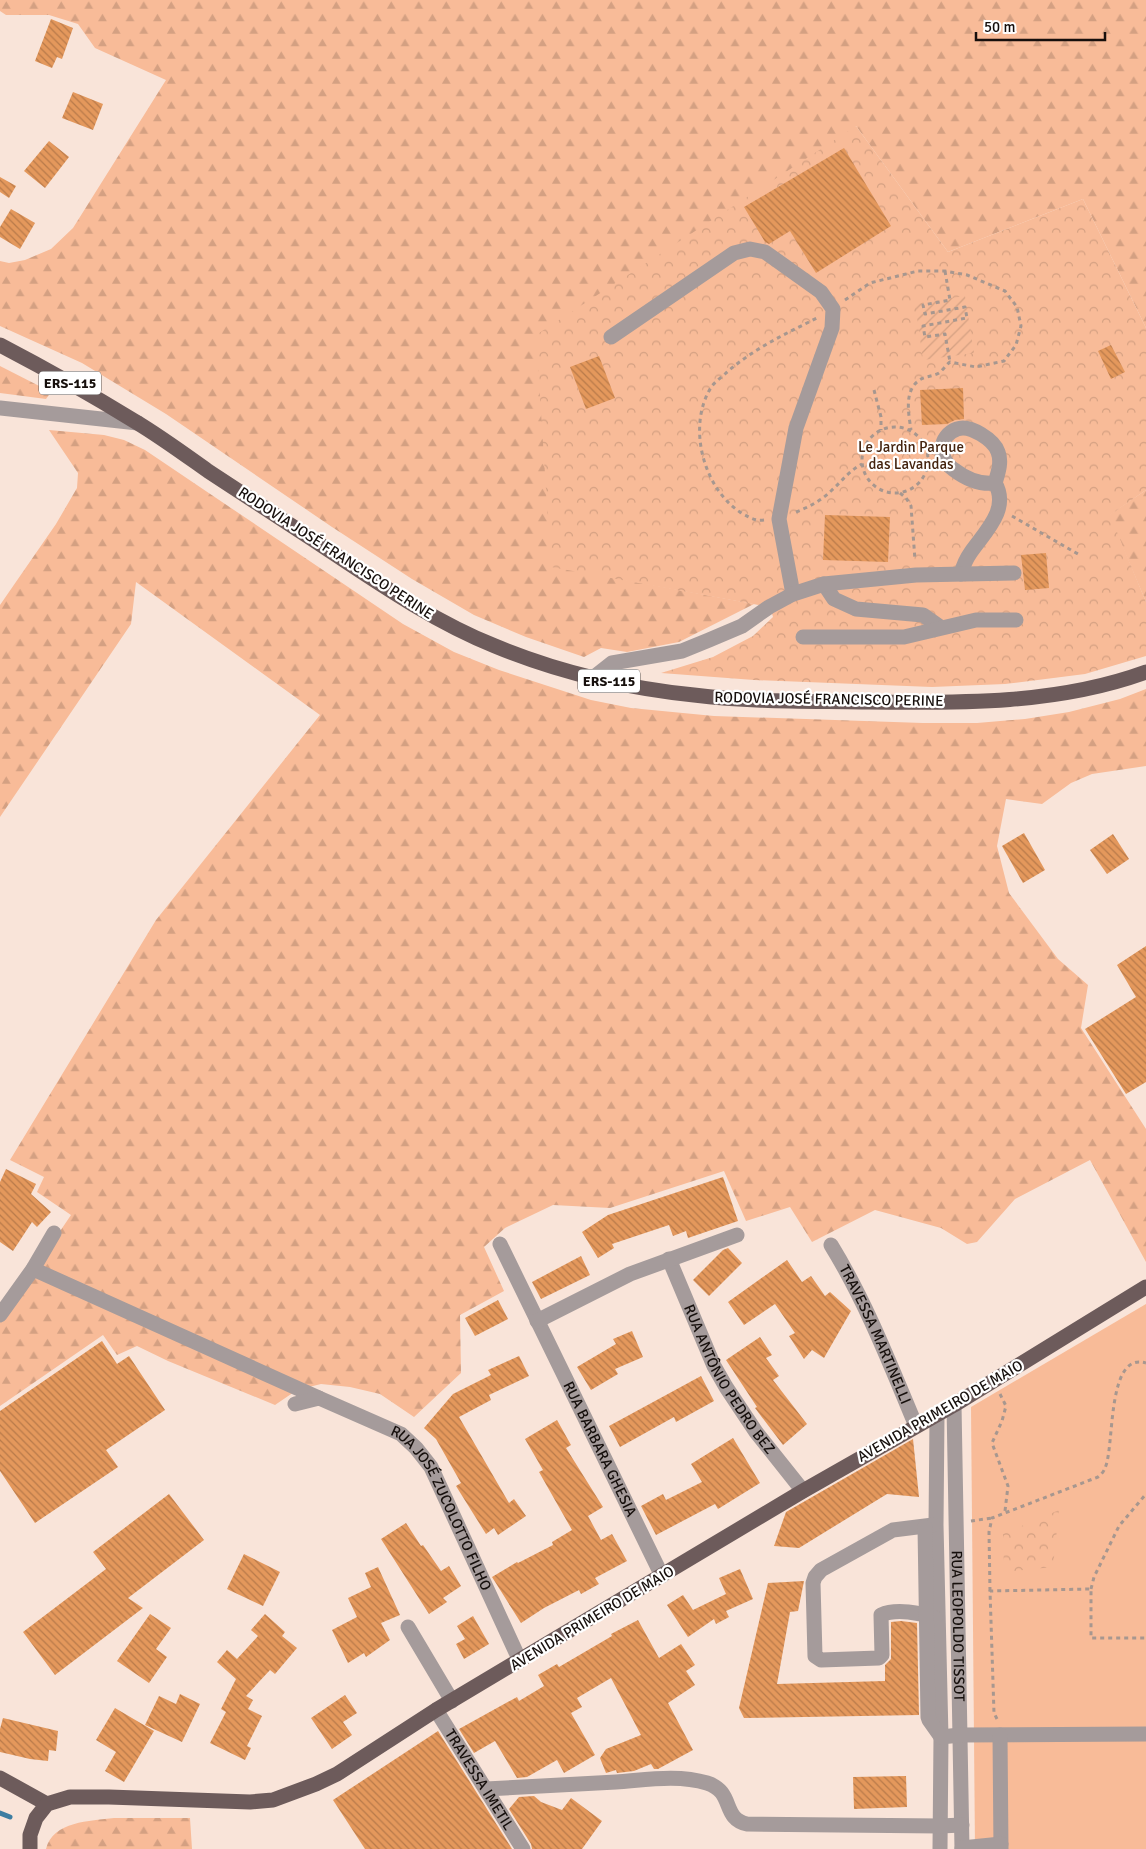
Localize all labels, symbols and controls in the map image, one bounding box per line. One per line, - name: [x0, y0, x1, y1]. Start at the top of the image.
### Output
- scale bar: [976, 10, 1105, 42]
- text: 50 m: [984, 18, 1015, 36]
- road number: ERS-115: [39, 372, 101, 394]
- park label: Le Jardin Parque das Lavandas: [858, 438, 964, 473]
- street label: RODOVIA JOSÉ FRANCISCO PERINE: [235, 482, 438, 623]
- road number: ERS-115: [578, 669, 640, 692]
- street label: RODOVIA JOSÉ FRANCISCO PERINE: [714, 687, 944, 710]
- street label: TRAVESSA MARTINELLI: [835, 1262, 915, 1407]
- street label: RUA ANTÔNIO PEDRO BEZ: [680, 1302, 779, 1458]
- street label: AVENIDA PRIMEIRO DE MAIO: [854, 1356, 1026, 1466]
- street label: RUA BARBARA GHESIA: [559, 1378, 641, 1520]
- street label: RUA JOSÉ ZUCOLOTTO FILHO: [388, 1422, 495, 1593]
- street label: RUA LEOPOLDO TISSOT: [948, 1550, 968, 1702]
- street label: AVENIDA PRIMEIRO DE MAIO: [507, 1562, 677, 1674]
- street label: TRAVESSA IMETIL: [441, 1726, 518, 1834]

